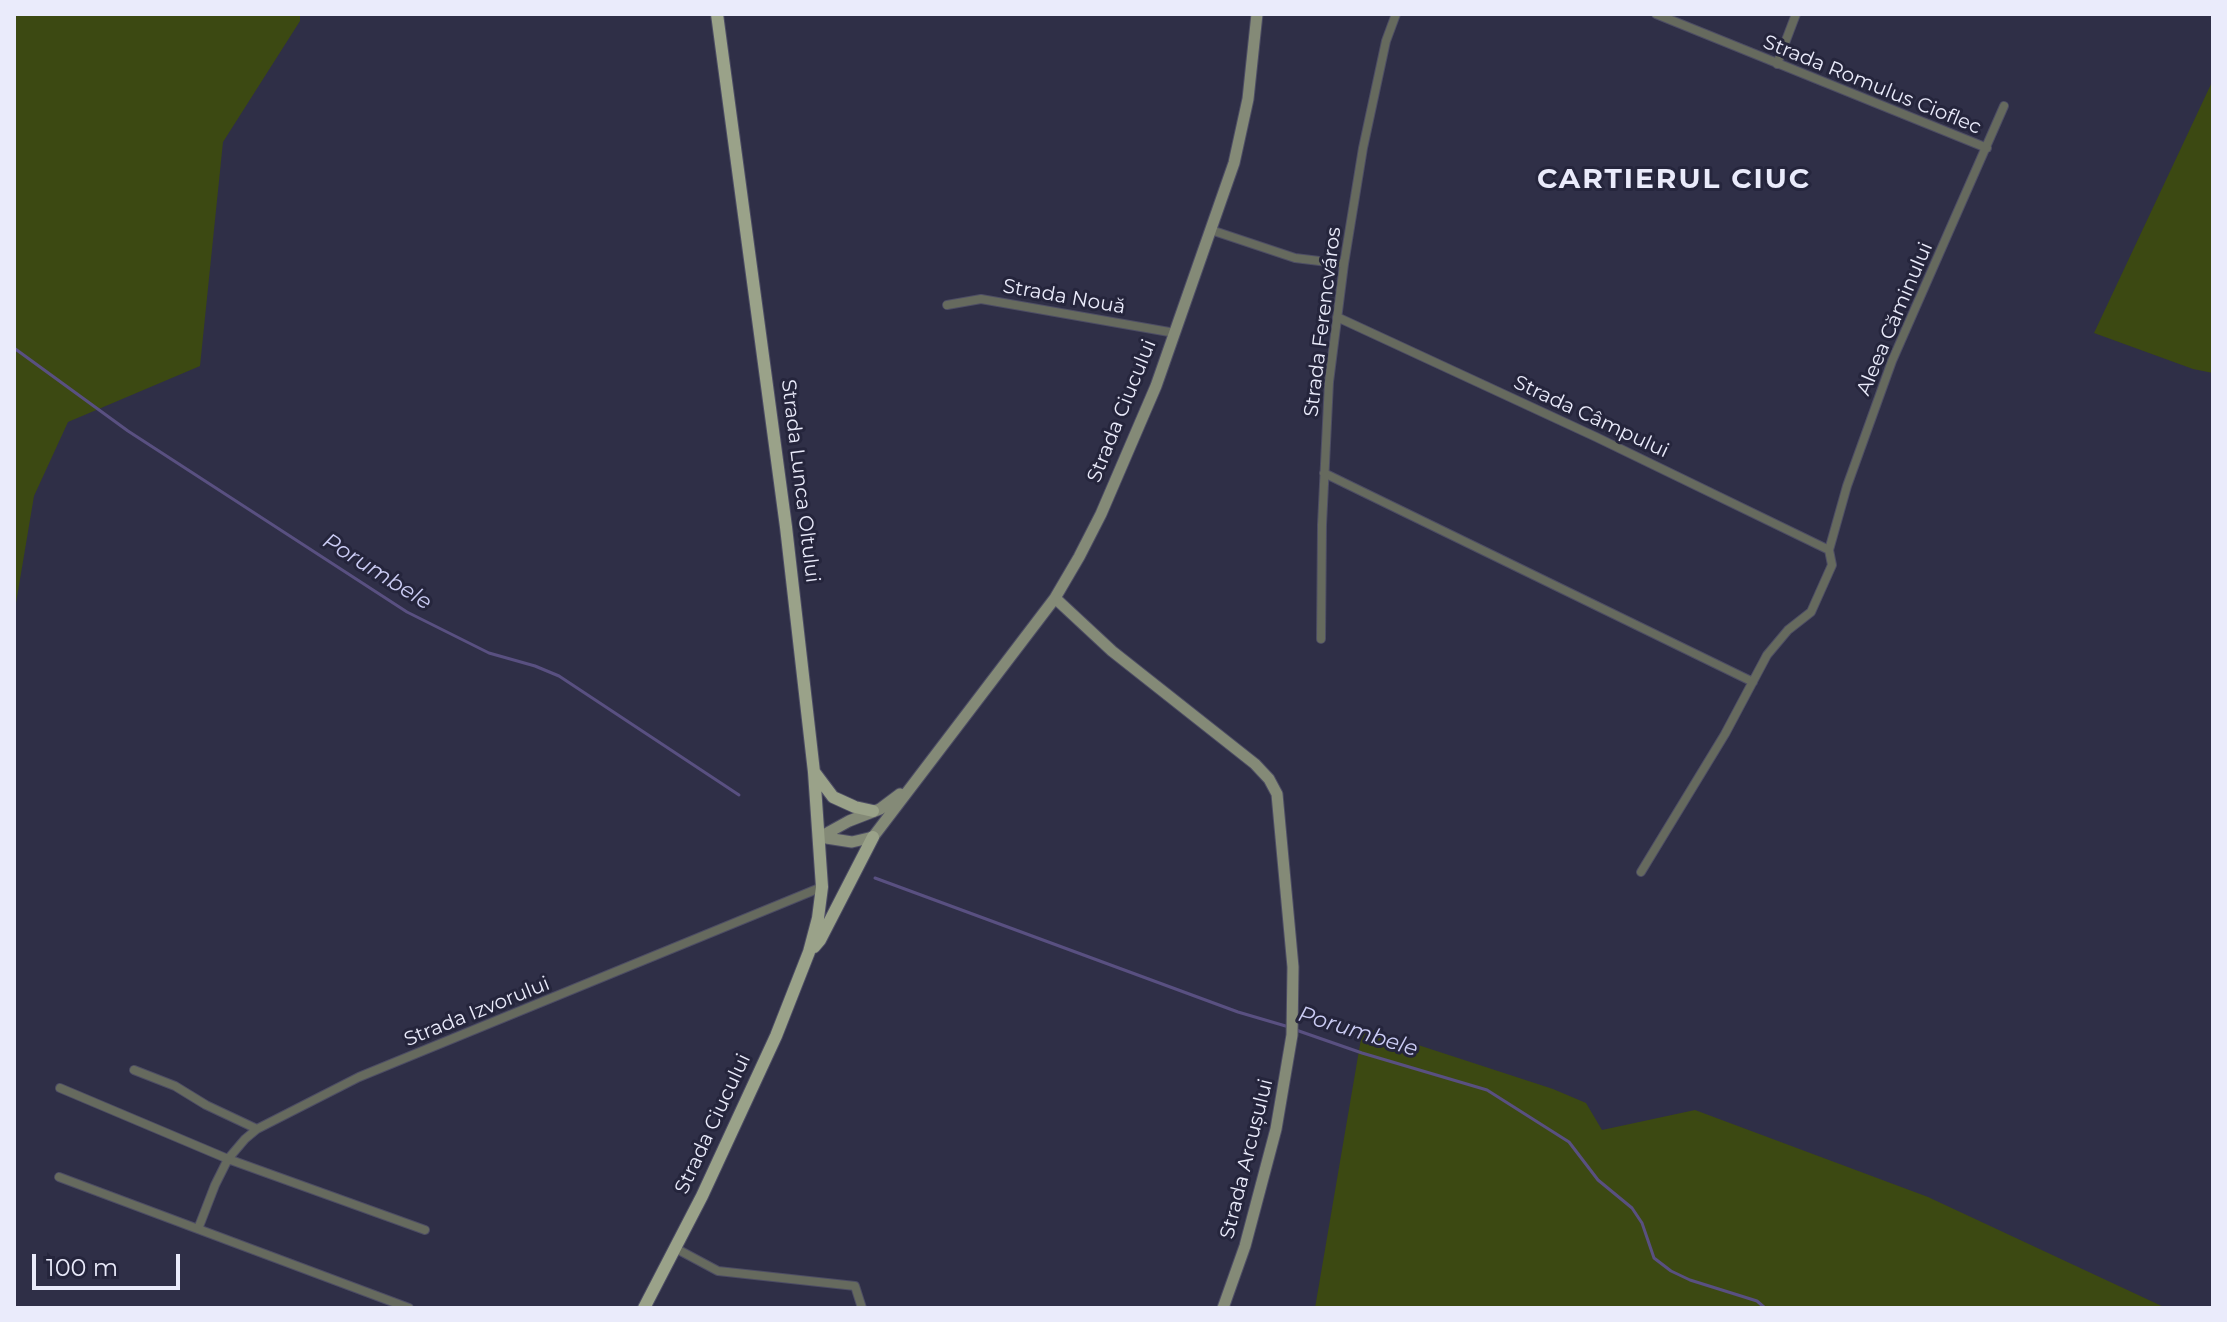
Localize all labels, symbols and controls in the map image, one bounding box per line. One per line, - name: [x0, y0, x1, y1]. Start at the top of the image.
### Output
- street label: Strada Romulus Cioflec: [1759, 30, 1985, 140]
- district label: CARTIERUL CIUC: [1537, 163, 1811, 197]
- street label: Strada Ferencváros: [1299, 226, 1347, 418]
- street label: Aleea Căminului: [1852, 239, 1938, 399]
- street label: Strada Nouă: [1001, 274, 1127, 320]
- street label: Strada Ciucului: [1082, 336, 1162, 486]
- street label: Strada Câmpului: [1510, 371, 1672, 463]
- street label: Strada Lunca Oltului: [776, 378, 824, 584]
- water label: Porumbele: [318, 528, 436, 616]
- street label: Strada Izvorului: [401, 972, 553, 1052]
- water label: Porumbele: [1295, 1001, 1421, 1063]
- street label: Strada Ciucului: [670, 1050, 756, 1198]
- street label: Strada Arcușului: [1215, 1076, 1279, 1242]
- scale bar: [36, 1238, 184, 1288]
- text: 100 m: [46, 1253, 118, 1282]

